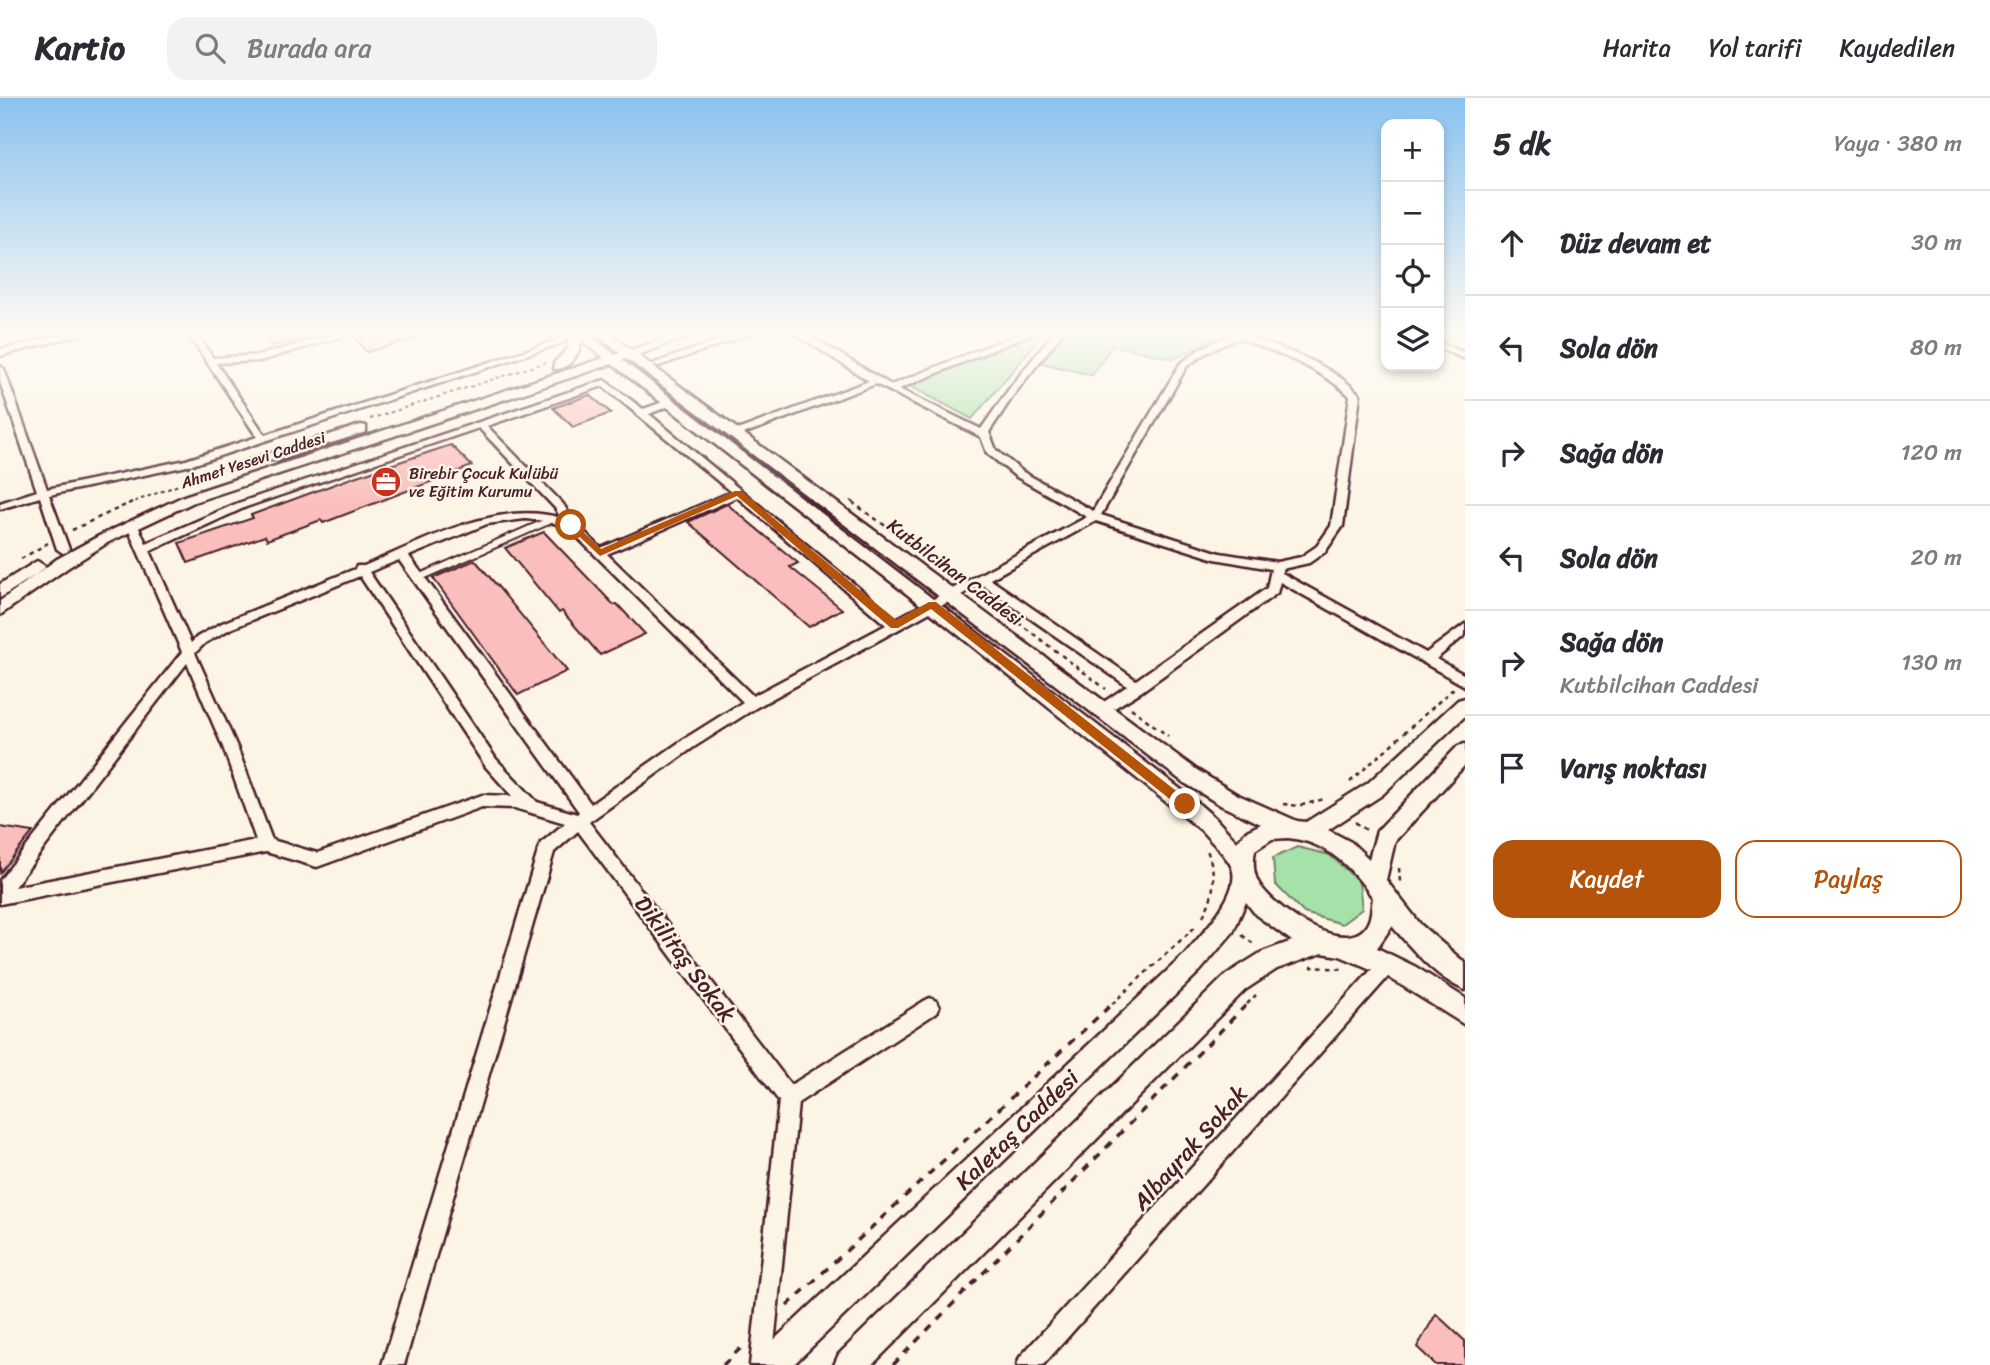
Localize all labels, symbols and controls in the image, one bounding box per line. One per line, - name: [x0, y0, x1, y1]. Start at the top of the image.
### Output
- search box: [167, 17, 657, 80]
- text: Kartio: [35, 19, 125, 77]
- text: Burada ara: [247, 25, 371, 71]
- text: Harita: [1603, 27, 1671, 69]
- text: Yol tarifi: [1709, 27, 1802, 69]
- text: Kaydedilen: [1840, 27, 1955, 69]
- icon: search: [191, 29, 229, 67]
- text: 5 dk: [1493, 117, 1551, 171]
- map controls: [1381, 119, 1444, 371]
- button: +: [1381, 119, 1444, 182]
- text: Yaya · 380 m: [1834, 123, 1962, 164]
- button: −: [1381, 182, 1444, 245]
- text: Düz devam et: [1560, 220, 1711, 266]
- text: 30 m: [1911, 222, 1962, 263]
- icon: ahead: [1493, 224, 1531, 262]
- button: locate: [1381, 245, 1444, 308]
- button: layers: [1381, 308, 1444, 371]
- text: Sola dön: [1560, 325, 1658, 371]
- text: 80 m: [1910, 327, 1962, 368]
- icon: left: [1493, 329, 1531, 367]
- street label: Ahmet Yesevi Caddesi: [176, 423, 330, 497]
- text: Sağa dön: [1560, 430, 1663, 476]
- text: 120 m: [1901, 432, 1962, 473]
- icon: right: [1493, 434, 1531, 472]
- place label: Birebir Çocuk Kulübü ve Eğitim Kurumu: [409, 459, 559, 506]
- office icon: Birebir Çocuk Kulübü ve Eğitim Kurumu: [369, 465, 403, 499]
- route start: [555, 509, 586, 540]
- street label: Kutbilcihan Caddesi: [880, 509, 1031, 635]
- text: Sola dön: [1560, 535, 1658, 581]
- text: 20 m: [1911, 537, 1962, 578]
- icon: left: [1493, 539, 1531, 577]
- text: Sağa dön: [1560, 619, 1663, 665]
- text: 130 m: [1901, 642, 1962, 683]
- icon: right: [1493, 644, 1531, 682]
- text: Kutbilcihan Caddesi: [1560, 665, 1758, 706]
- text: Varış noktası: [1560, 745, 1707, 791]
- icon: arrive: [1493, 749, 1531, 787]
- route end: [1169, 788, 1200, 819]
- button: Kaydet: [1493, 840, 1721, 918]
- button: Paylaş: [1735, 840, 1962, 918]
- street label: Dikilitaş Sokak: [623, 886, 747, 1032]
- street label: Kaletaş Caddesi: [945, 1059, 1090, 1201]
- street label: Albayrak Sokak: [1121, 1075, 1259, 1221]

